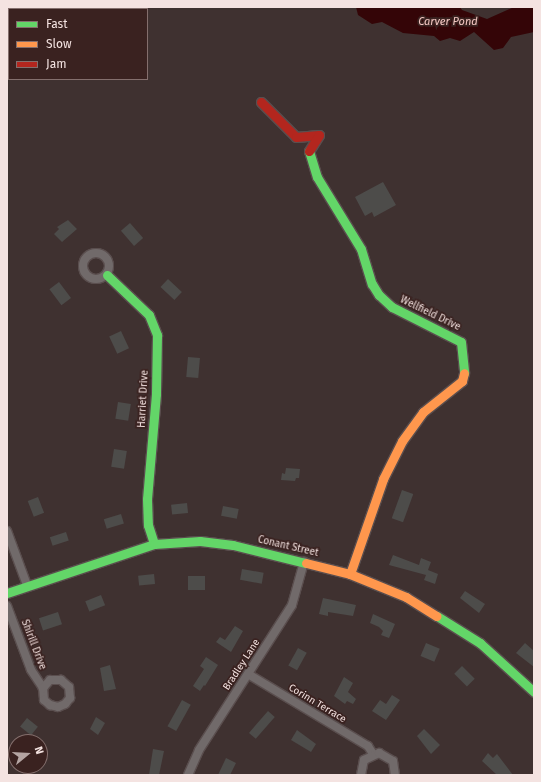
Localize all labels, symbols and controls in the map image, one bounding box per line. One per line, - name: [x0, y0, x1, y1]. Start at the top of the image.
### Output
- legend: [8, 8, 148, 80]
- water label: Carver Pond: [418, 15, 478, 29]
- text: Fast: [46, 17, 68, 31]
- text: Slow: [46, 37, 72, 51]
- text: Jam: [46, 57, 66, 71]
- street label: Wellfield Drive: [398, 294, 462, 334]
- street label: Harriet Drive: [136, 370, 152, 428]
- street label: Conant Street: [257, 534, 319, 560]
- street label: Shirill Drive: [18, 618, 48, 672]
- street label: Bradley Lane: [221, 637, 263, 693]
- street label: Corinn Terrace: [286, 682, 348, 726]
- north arrow: [8, 734, 48, 774]
- text: N: [32, 745, 46, 756]

